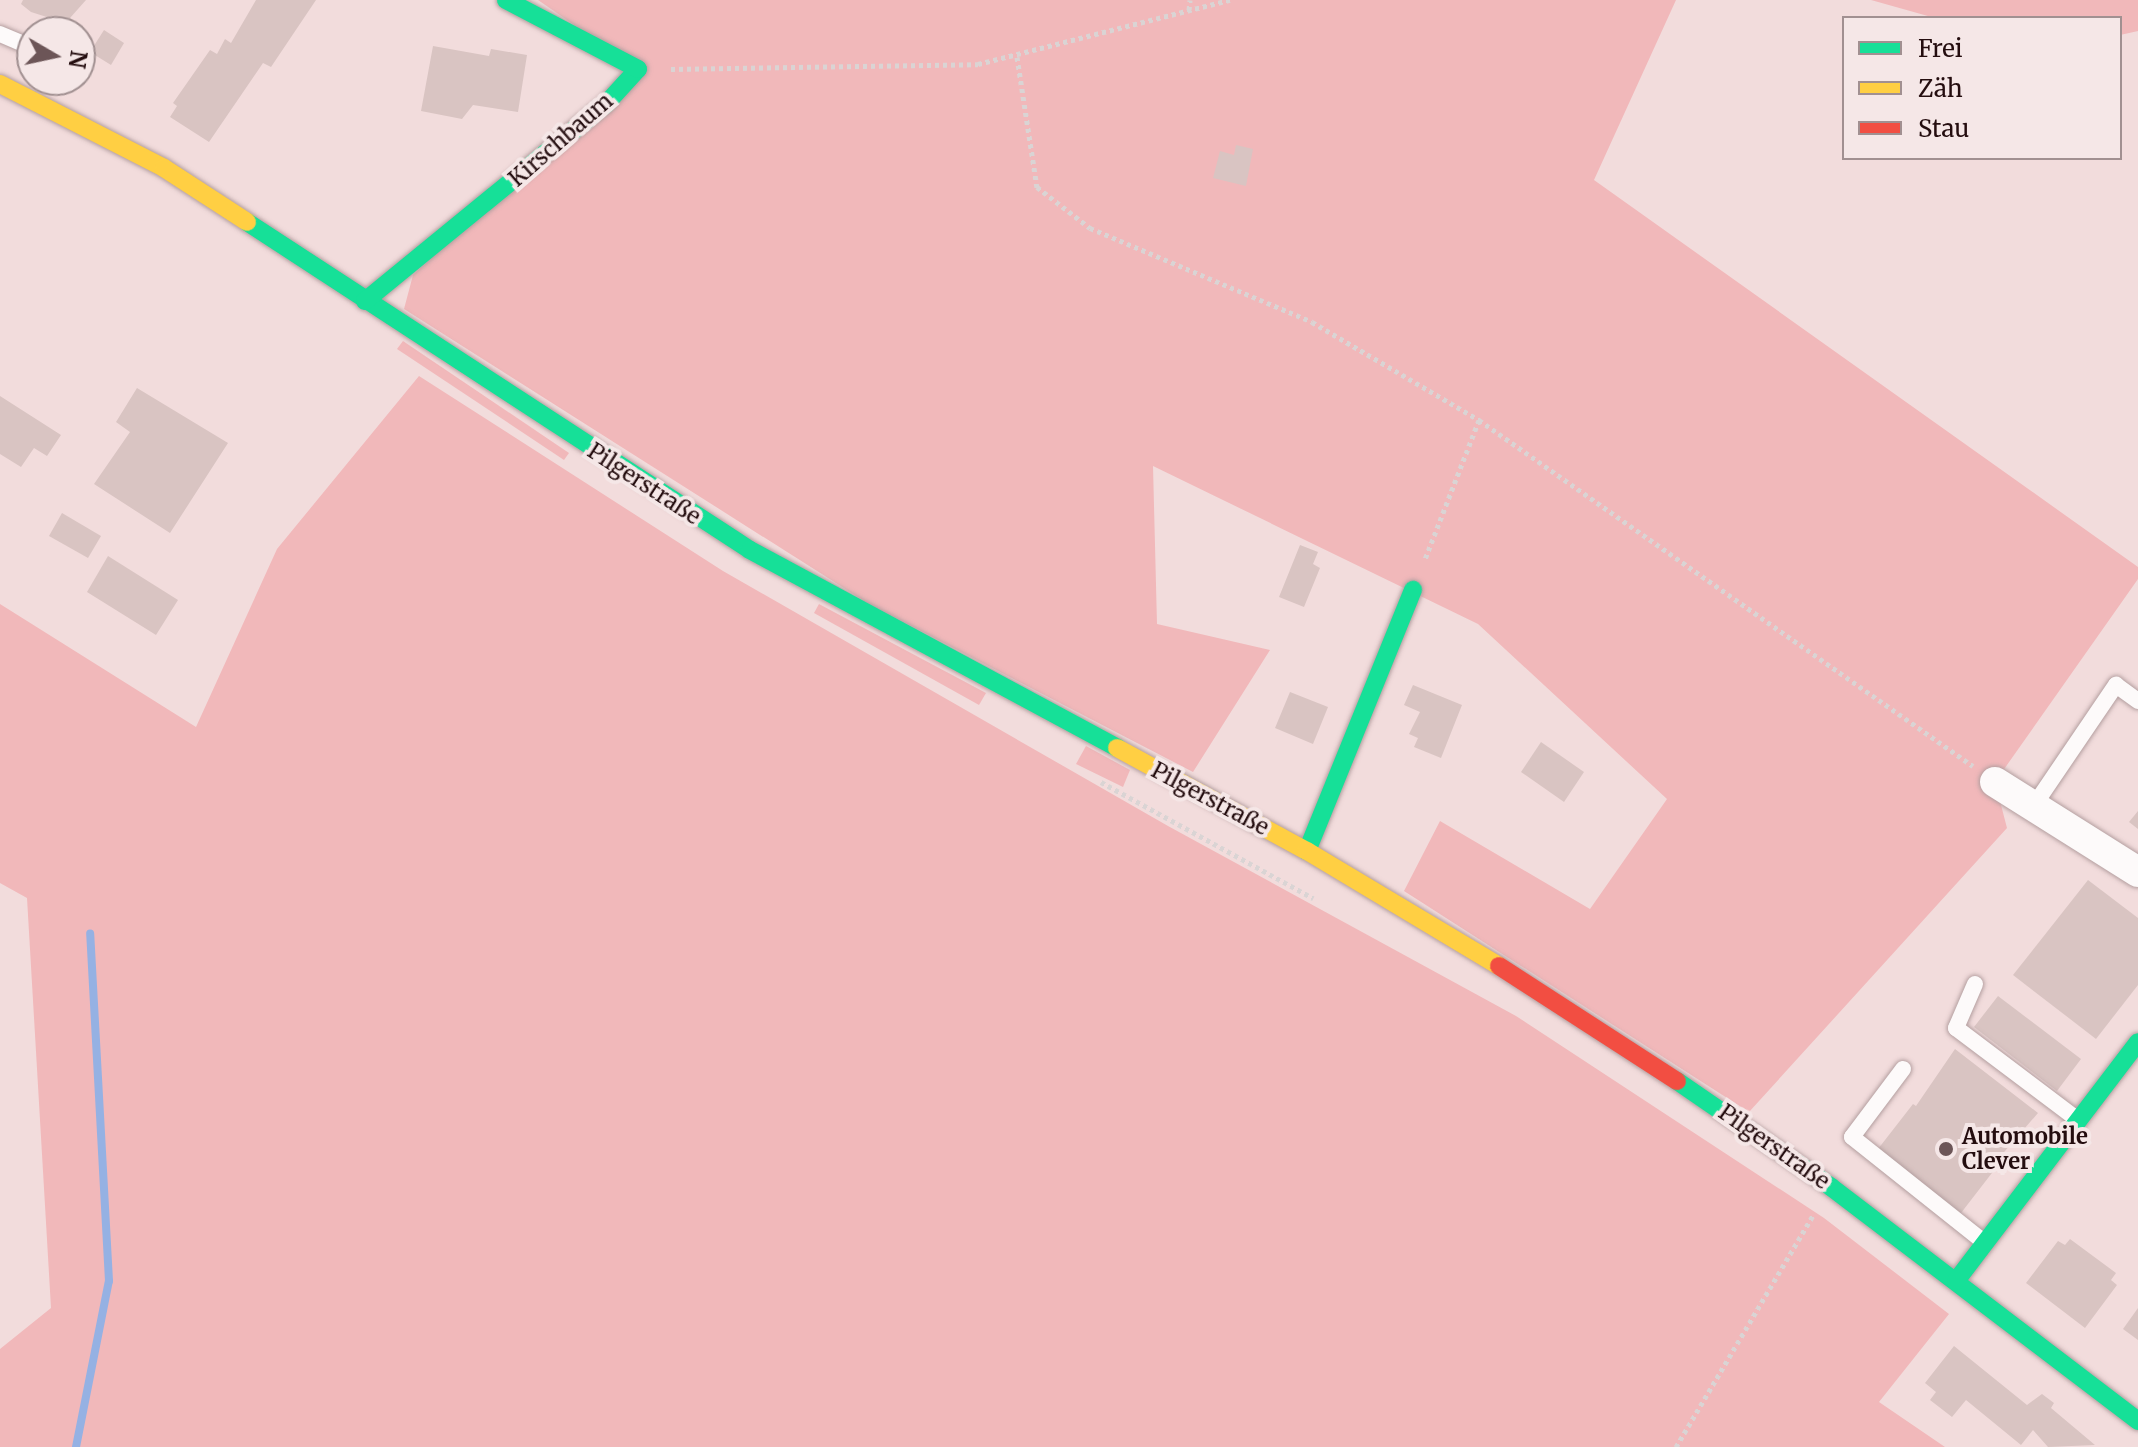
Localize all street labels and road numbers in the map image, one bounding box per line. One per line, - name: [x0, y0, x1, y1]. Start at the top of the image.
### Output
- street label: Kirschbaum: [504, 88, 618, 192]
- street label: Pilgerstraße: [583, 438, 705, 530]
- street label: Pilgerstraße: [1147, 757, 1273, 841]
- street label: Pilgerstraße: [1714, 1099, 1834, 1195]

